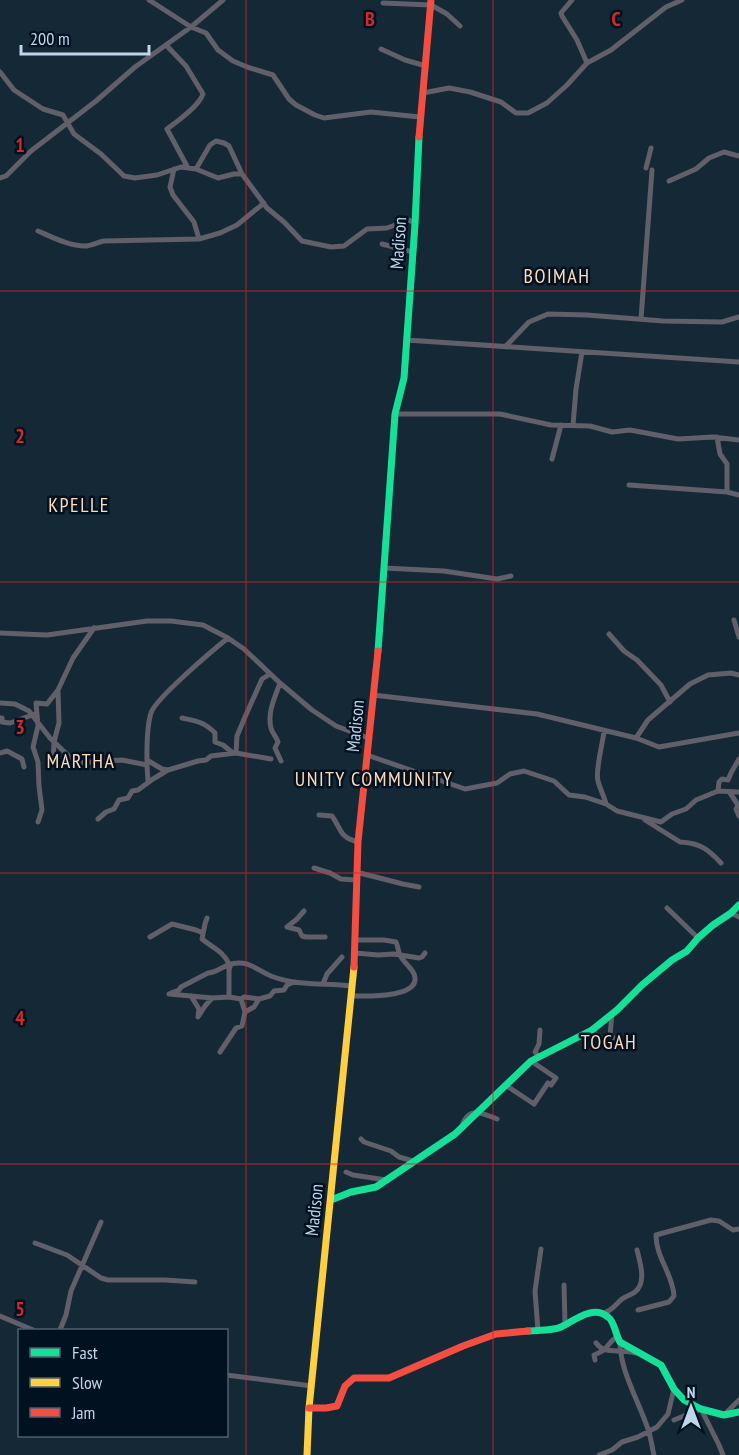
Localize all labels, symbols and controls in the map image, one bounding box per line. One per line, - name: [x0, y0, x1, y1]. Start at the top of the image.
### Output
- text: B: [365, 6, 375, 32]
- text: C: [611, 6, 621, 32]
- scale bar: [21, 18, 148, 56]
- text: 200 m: [30, 27, 70, 50]
- text: 1: [15, 132, 25, 158]
- street label: Madison: [385, 216, 411, 270]
- district label: BOIMAH: [524, 263, 590, 289]
- text: 2: [15, 423, 25, 449]
- district label: KPELLE: [48, 492, 110, 518]
- street label: Madison: [341, 699, 369, 753]
- text: 3: [15, 714, 25, 740]
- district label: MARTHA: [47, 748, 115, 774]
- district label: UNITY COMMUNITY: [295, 766, 453, 792]
- text: 4: [15, 1005, 25, 1031]
- district label: TOGAH: [581, 1029, 637, 1055]
- street label: Madison: [300, 1183, 328, 1237]
- text: 5: [15, 1296, 25, 1322]
- legend: [18, 1329, 228, 1437]
- text: Fast: [72, 1341, 98, 1364]
- text: Slow: [72, 1371, 103, 1394]
- north arrow: [661, 1377, 721, 1437]
- text: N: [687, 1382, 695, 1402]
- text: Jam: [71, 1401, 95, 1424]

